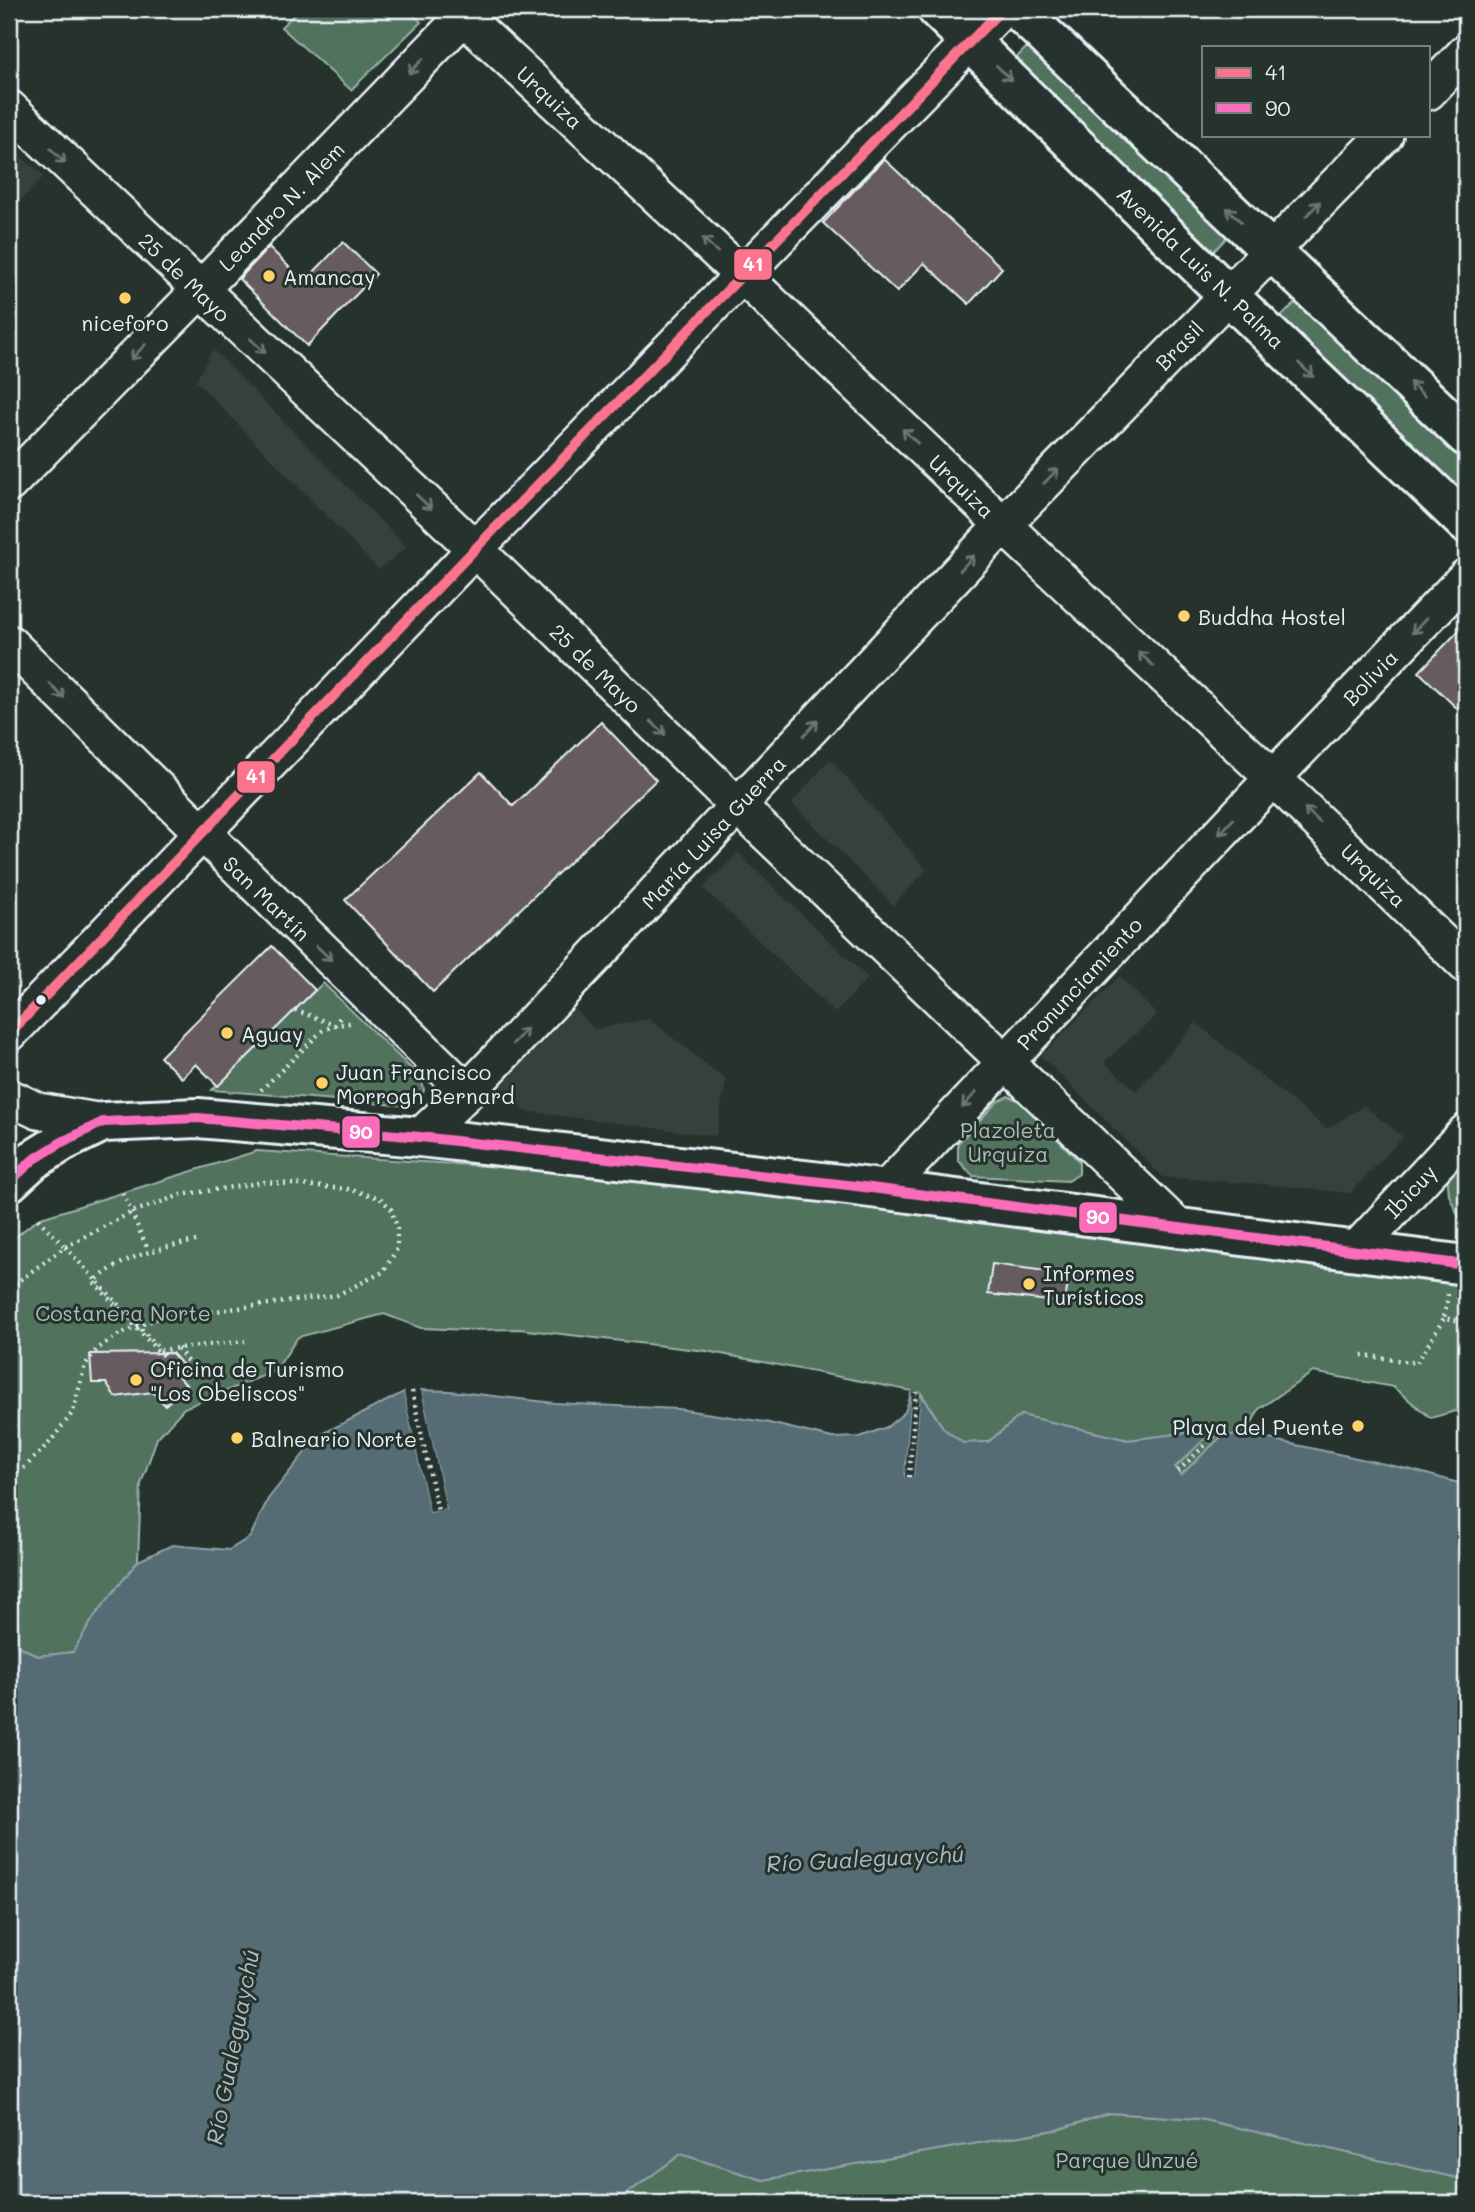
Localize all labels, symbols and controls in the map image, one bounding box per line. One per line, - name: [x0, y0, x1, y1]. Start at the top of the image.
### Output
- legend: [1202, 46, 1430, 136]
- one-way arrow: [408, 57, 425, 74]
- text: 41: [1265, 58, 1287, 85]
- street label: Urquiza: [511, 60, 589, 134]
- one-way arrow: [995, 64, 1012, 81]
- text: 90: [1265, 94, 1290, 121]
- street label: Leandro N. Alem: [212, 136, 350, 276]
- one-way arrow: [49, 147, 66, 164]
- street label: Avenida Luis N. Palma: [1111, 180, 1291, 354]
- one-way arrow: [1304, 200, 1321, 217]
- one-way arrow: [1226, 207, 1243, 224]
- street label: 25 de Mayo: [134, 227, 236, 327]
- one-way arrow: [701, 237, 719, 253]
- line badge: 41: [733, 248, 773, 281]
- text: 41: [743, 251, 763, 276]
- place label: Amancay: [283, 263, 375, 290]
- marker: Amancay: [261, 268, 277, 284]
- marker: niceforo: [117, 290, 133, 306]
- place label: niceforo: [81, 309, 169, 336]
- street label: Brasil: [1149, 315, 1209, 375]
- one-way arrow: [249, 337, 267, 354]
- one-way arrow: [130, 344, 147, 361]
- one-way arrow: [1297, 361, 1314, 378]
- one-way arrow: [1408, 381, 1426, 397]
- one-way arrow: [902, 427, 919, 444]
- street label: Urquiza: [924, 448, 1000, 524]
- one-way arrow: [1042, 468, 1059, 485]
- one-way arrow: [415, 493, 432, 510]
- one-way arrow: [958, 555, 975, 572]
- place label: Buddha Hostel: [1198, 603, 1346, 630]
- marker: Buddha Hostel: [1176, 608, 1192, 624]
- one-way arrow: [1410, 617, 1427, 634]
- street label: 25 de Mayo: [545, 618, 647, 718]
- street label: Bolivia: [1337, 643, 1403, 711]
- one-way arrow: [1138, 651, 1155, 668]
- one-way arrow: [48, 682, 65, 699]
- one-way arrow: [649, 720, 666, 737]
- one-way arrow: [802, 720, 819, 737]
- street label: María Luisa Guerra: [635, 750, 791, 914]
- line badge: 41: [236, 760, 276, 794]
- text: 41: [246, 763, 266, 788]
- one-way arrow: [1304, 807, 1321, 824]
- one-way arrow: [1218, 818, 1234, 836]
- street label: Urquiza: [1336, 837, 1412, 913]
- street label: San Martín: [218, 850, 316, 946]
- street label: Pronunciamiento: [1010, 911, 1148, 1055]
- one-way arrow: [315, 945, 332, 962]
- unlabelled marker: [34, 993, 48, 1007]
- place label: Aguay: [241, 1020, 303, 1047]
- marker: Aguay: [219, 1025, 235, 1041]
- one-way arrow: [511, 1028, 528, 1045]
- place label: Juan Francisco Morrogh Bernard: [336, 1058, 515, 1109]
- marker: Juan Francisco Morrogh Bernard: [314, 1075, 330, 1091]
- one-way arrow: [961, 1091, 978, 1108]
- line badge: 90: [341, 1115, 381, 1149]
- park label: Plazoleta Urquiza: [960, 1116, 1056, 1167]
- text: 90: [349, 1119, 373, 1144]
- street label: Ibicuy: [1378, 1158, 1442, 1224]
- line badge: 90: [1078, 1201, 1118, 1234]
- text: 90: [1086, 1204, 1110, 1229]
- place label: Informes Turísticos: [1043, 1259, 1144, 1310]
- marker: Informes Turísticos: [1021, 1276, 1037, 1292]
- park label: Costanera Norte: [35, 1299, 211, 1326]
- place label: Oficina de Turismo "Los Obeliscos": [150, 1355, 344, 1406]
- marker: Oficina de Turismo "Los Obeliscos": [128, 1372, 144, 1388]
- place label: Playa del Puente: [1173, 1413, 1344, 1440]
- marker: Playa del Puente: [1350, 1418, 1366, 1434]
- place label: Balneario Norte: [251, 1425, 417, 1452]
- marker: Balneario Norte: [229, 1430, 245, 1446]
- water label: Río Gualeguaychú: [765, 1838, 965, 1878]
- water label: Río Gualeguaychú: [198, 1947, 266, 2147]
- park label: Parque Unzué: [1056, 2146, 1198, 2173]

